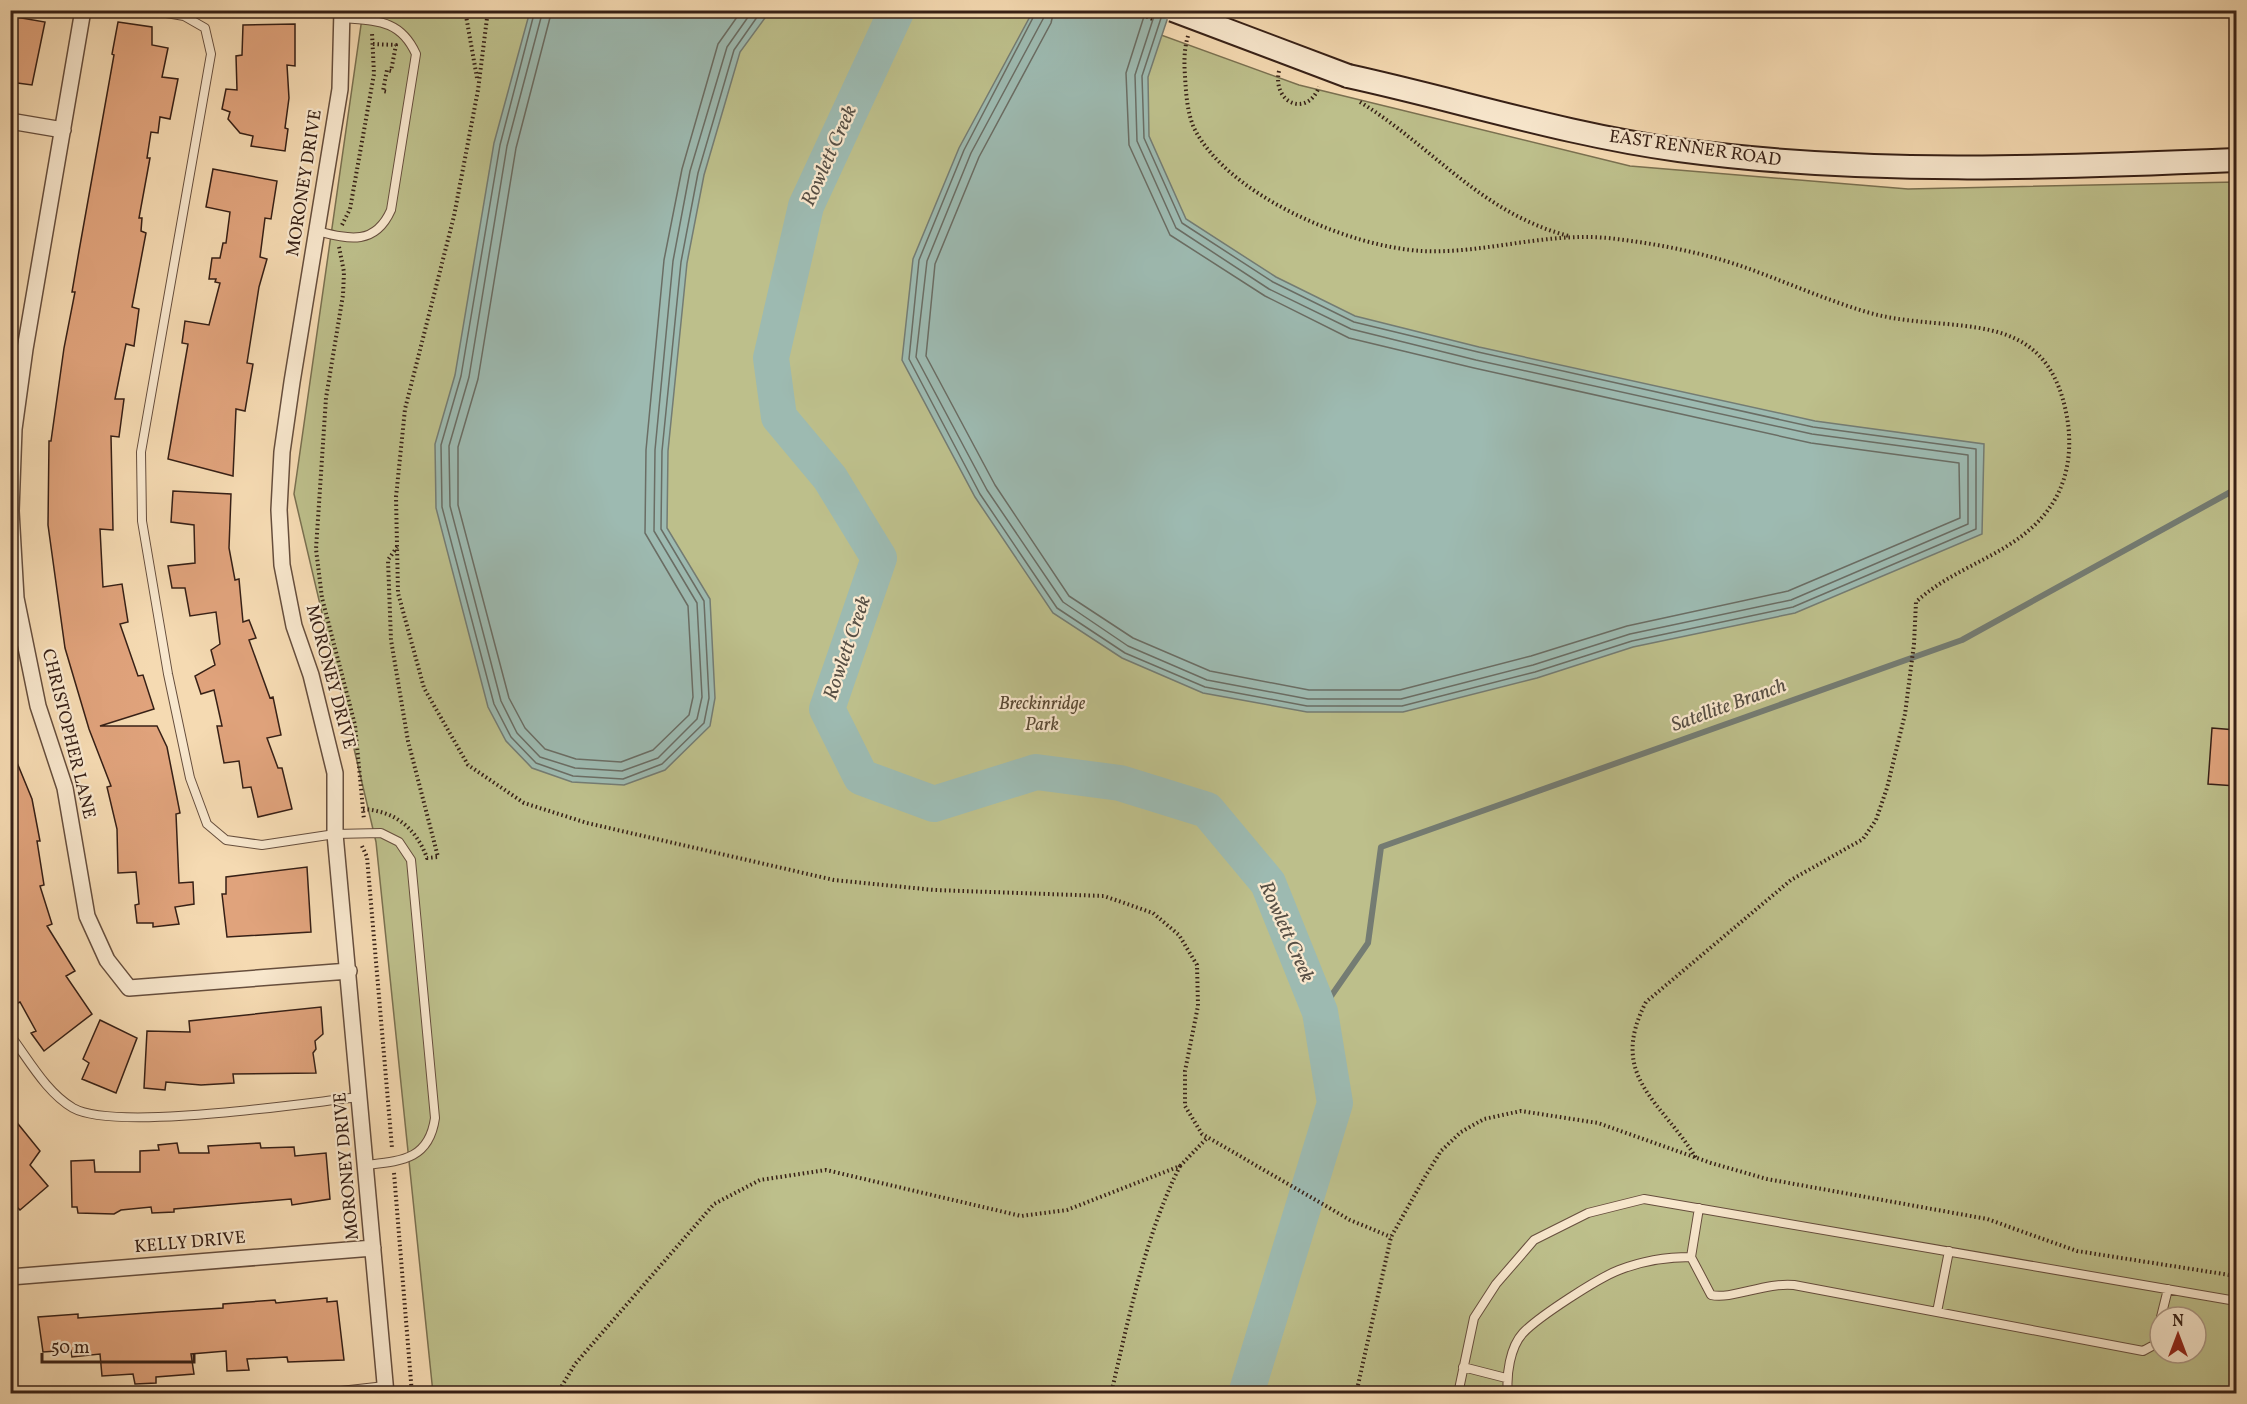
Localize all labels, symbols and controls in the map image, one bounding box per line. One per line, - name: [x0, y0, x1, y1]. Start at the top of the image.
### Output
- water label: Rowlett Creek: [795, 101, 865, 211]
- street label: MORONEY DRIVE: [281, 107, 329, 258]
- street label: EAST RENNER ROAD: [1607, 125, 1783, 173]
- water label: Rowlett Creek: [817, 592, 879, 704]
- street label: MORONEY DRIVE: [299, 602, 361, 752]
- street label: CHRISTOPHER LANE: [35, 646, 101, 822]
- water label: Satellite Branch: [1668, 672, 1790, 740]
- park label: Breckinridge Park: [999, 692, 1086, 738]
- water label: Rowlett Creek: [1251, 877, 1321, 987]
- street label: MORONEY DRIVE: [328, 1091, 366, 1241]
- street label: KELLY DRIVE: [133, 1226, 247, 1260]
- north arrow: [2148, 1305, 2208, 1365]
- text: N: [2172, 1311, 2184, 1333]
- scale bar: [42, 1326, 194, 1364]
- text: 50 m: [51, 1336, 90, 1361]

